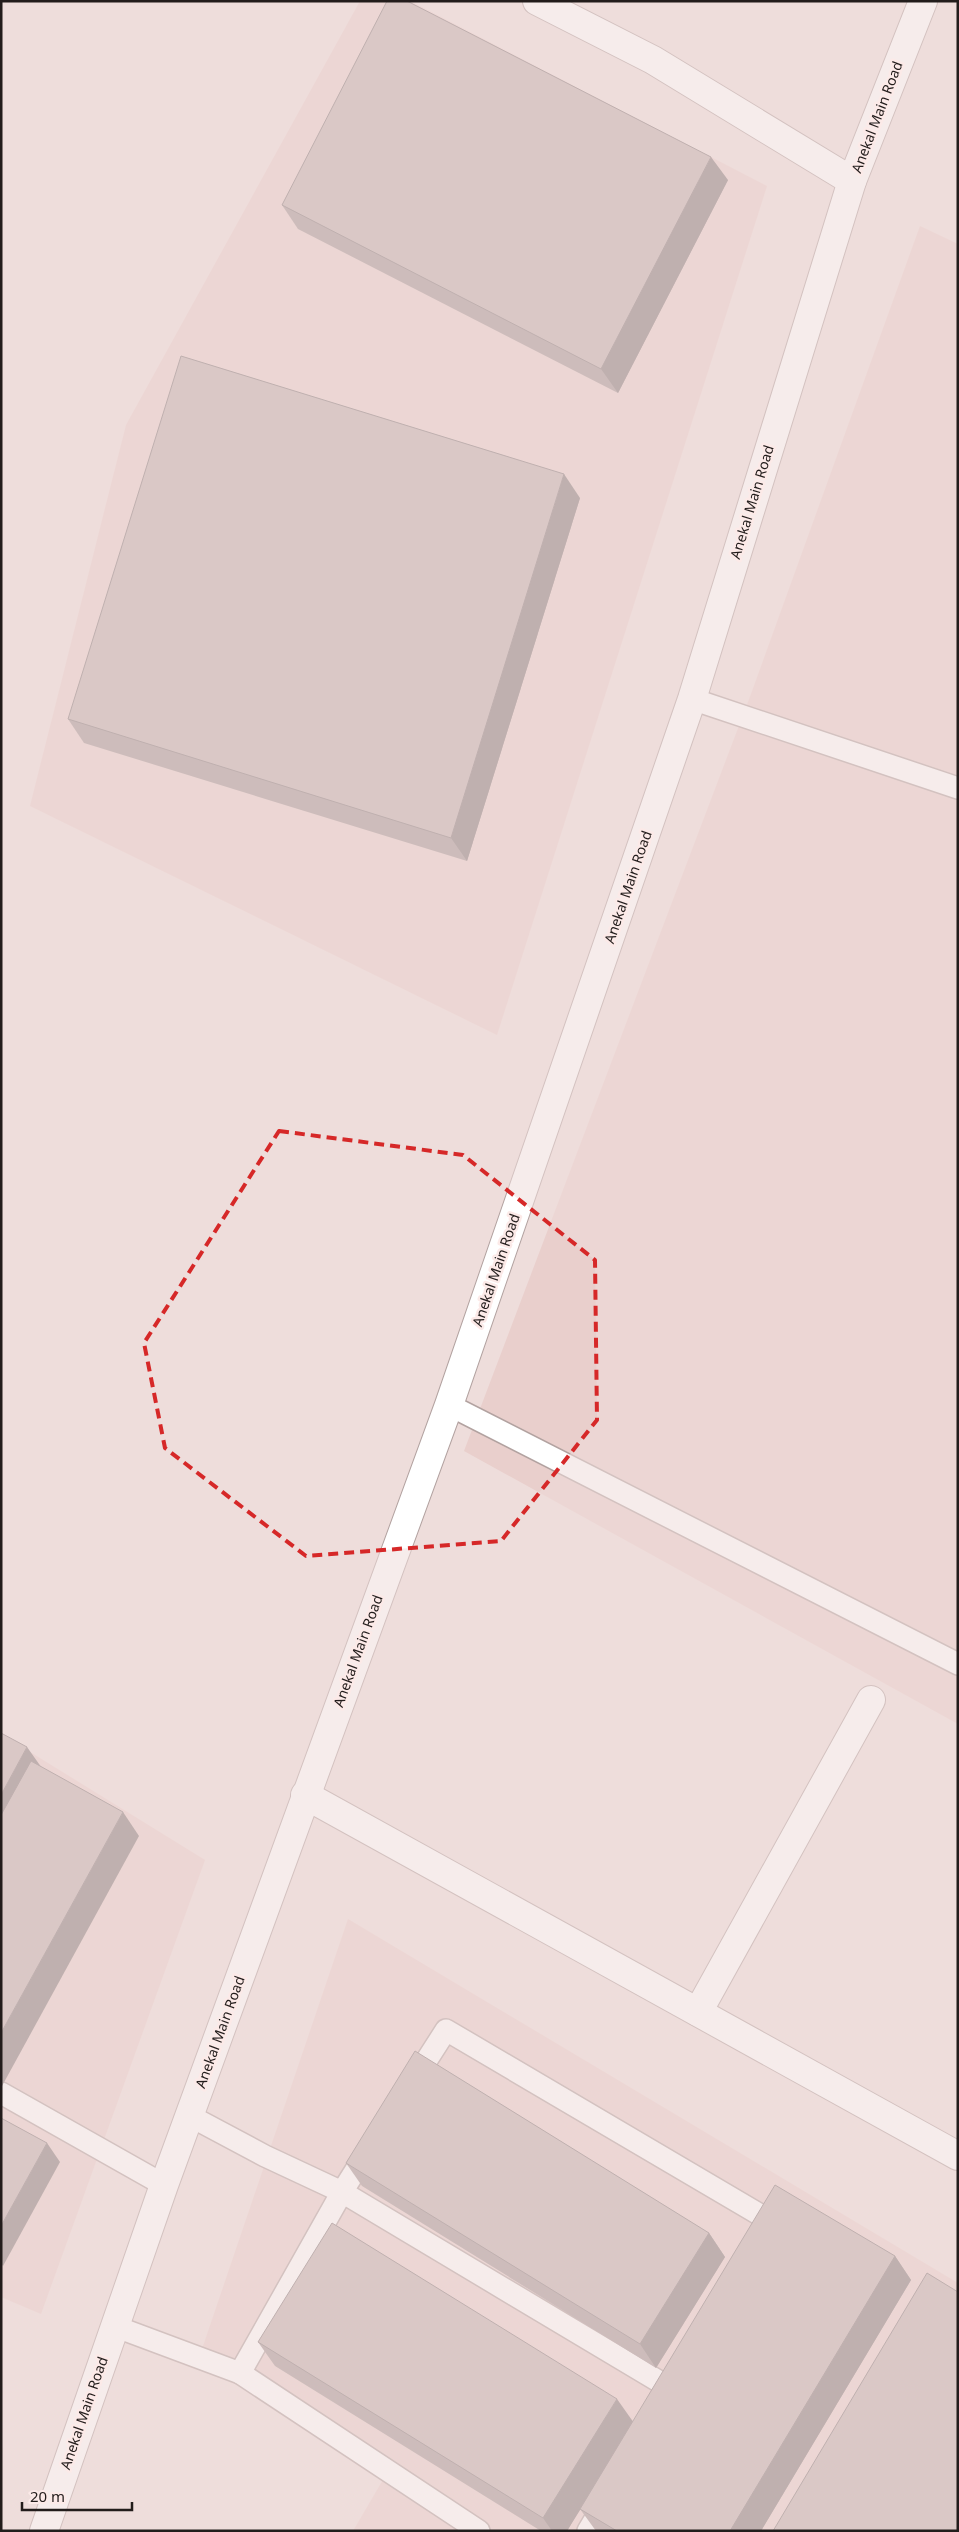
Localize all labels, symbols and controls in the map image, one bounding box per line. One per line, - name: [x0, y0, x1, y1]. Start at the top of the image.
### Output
- street label: Anekal Main Road: [846, 58, 907, 175]
- street label: Anekal Main Road: [725, 443, 778, 561]
- street label: Anekal Main Road: [599, 828, 656, 946]
- street label: Anekal Main Road: [467, 1211, 524, 1329]
- street label: Anekal Main Road: [328, 1592, 387, 1710]
- street label: Anekal Main Road: [190, 1973, 249, 2091]
- street label: Anekal Main Road: [55, 2354, 112, 2472]
- scale bar: [22, 2480, 132, 2512]
- text: 20 m: [30, 2486, 65, 2506]

